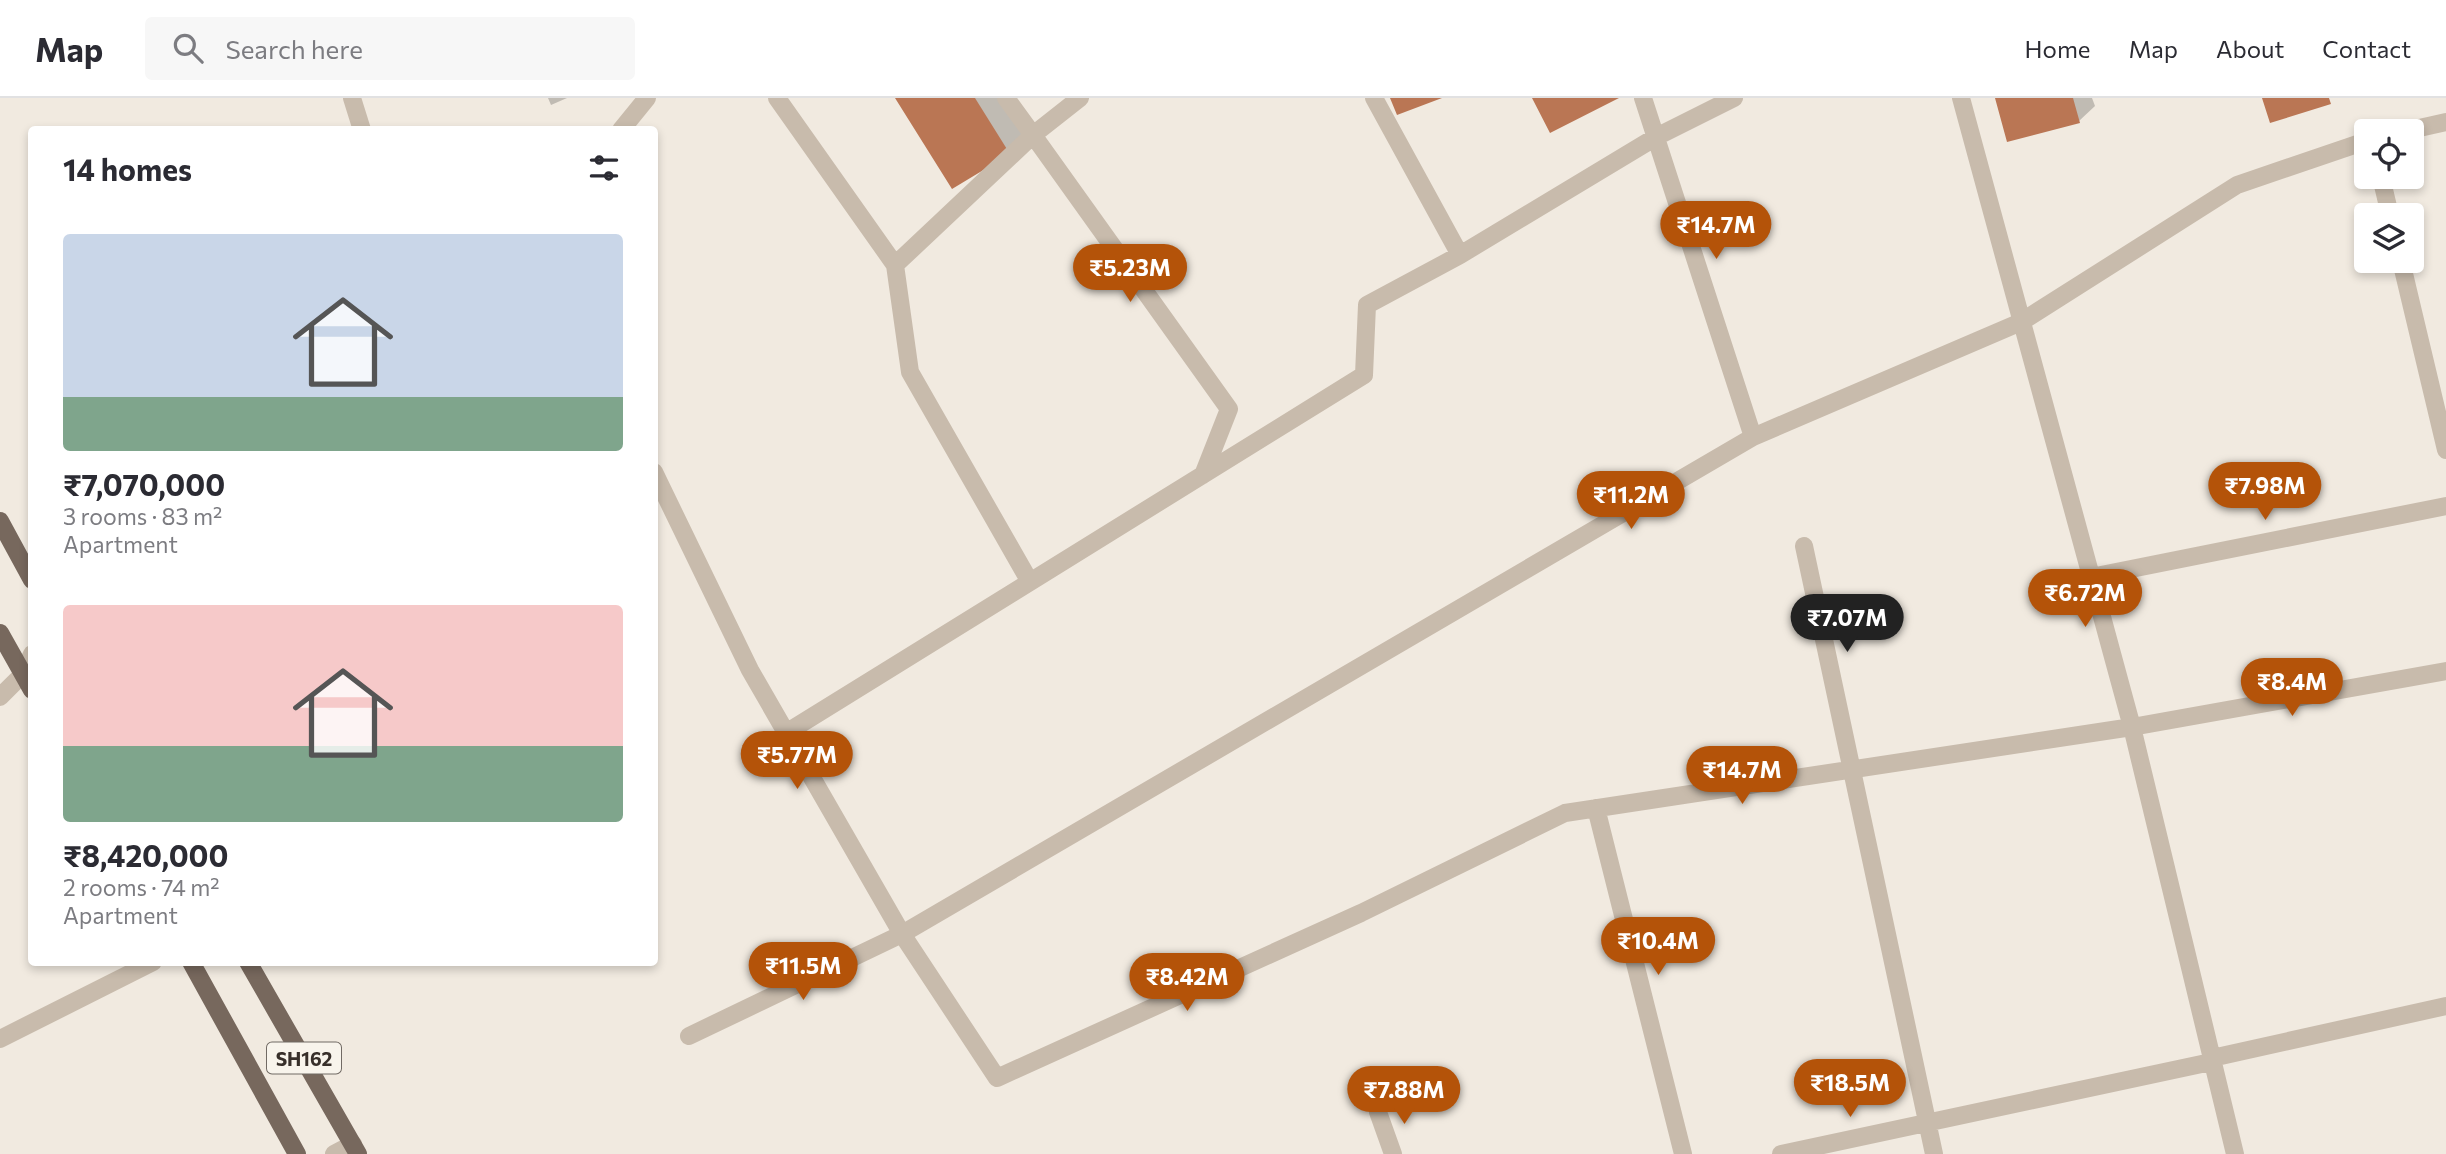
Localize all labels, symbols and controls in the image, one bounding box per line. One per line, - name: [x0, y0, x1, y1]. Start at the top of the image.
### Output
- search box: [145, 17, 635, 80]
- text: Map: [35, 28, 103, 69]
- icon: search: [169, 29, 207, 67]
- text: Search here: [225, 33, 363, 64]
- text: Home: [2025, 34, 2091, 63]
- text: Map: [2129, 34, 2178, 63]
- text: About: [2216, 34, 2284, 63]
- text: Contact: [2322, 34, 2411, 63]
- map controls: [2354, 119, 2424, 273]
- button: locate: [2354, 119, 2424, 189]
- icon: filters: [585, 149, 623, 187]
- text: 14 homes: [63, 150, 192, 187]
- pin: ₹14.7M: [1659, 202, 1773, 261]
- button: layers: [2354, 203, 2424, 273]
- text: ₹14.7M: [1676, 210, 1756, 238]
- pin: ₹5.23M: [1073, 244, 1187, 304]
- text: ₹5.23M: [1089, 253, 1171, 281]
- icon: home: [280, 279, 406, 405]
- pin: ₹7.98M: [2208, 462, 2322, 522]
- text: ₹7,070,000: [63, 465, 225, 502]
- text: ₹7.98M: [2224, 471, 2306, 499]
- pin: ₹11.2M: [1574, 472, 1688, 531]
- text: ₹11.2M: [1593, 480, 1669, 508]
- text: 3 rooms · 83 m²: [63, 502, 222, 530]
- text: Apartment: [63, 530, 178, 558]
- pin: ₹6.72M: [2028, 570, 2142, 629]
- text: ₹6.72M: [2044, 578, 2126, 606]
- pin: ₹7.07M: [1790, 594, 1904, 654]
- text: ₹7.07M: [1807, 603, 1887, 631]
- icon: home: [280, 650, 406, 776]
- pin: ₹8.4M: [2243, 658, 2341, 718]
- text: ₹8.4M: [2257, 667, 2327, 695]
- pin: ₹5.77M: [740, 732, 854, 791]
- text: ₹5.77M: [757, 740, 837, 768]
- pin: ₹14.7M: [1685, 746, 1799, 806]
- text: ₹14.7M: [1702, 755, 1782, 783]
- text: ₹8,420,000: [63, 836, 228, 873]
- text: 2 rooms · 74 m²: [63, 873, 219, 901]
- text: Apartment: [63, 901, 178, 929]
- pin: ₹10.4M: [1601, 918, 1715, 977]
- text: ₹10.4M: [1617, 926, 1699, 954]
- pin: ₹11.5M: [746, 942, 860, 1002]
- text: ₹11.5M: [765, 951, 841, 979]
- pin: ₹8.42M: [1130, 954, 1244, 1013]
- text: ₹8.42M: [1145, 962, 1229, 990]
- road number: SH162: [267, 1042, 341, 1074]
- pin: ₹18.5M: [1793, 1060, 1907, 1119]
- pin: ₹7.88M: [1347, 1066, 1461, 1126]
- text: ₹18.5M: [1810, 1068, 1890, 1096]
- text: ₹7.88M: [1363, 1075, 1445, 1103]

